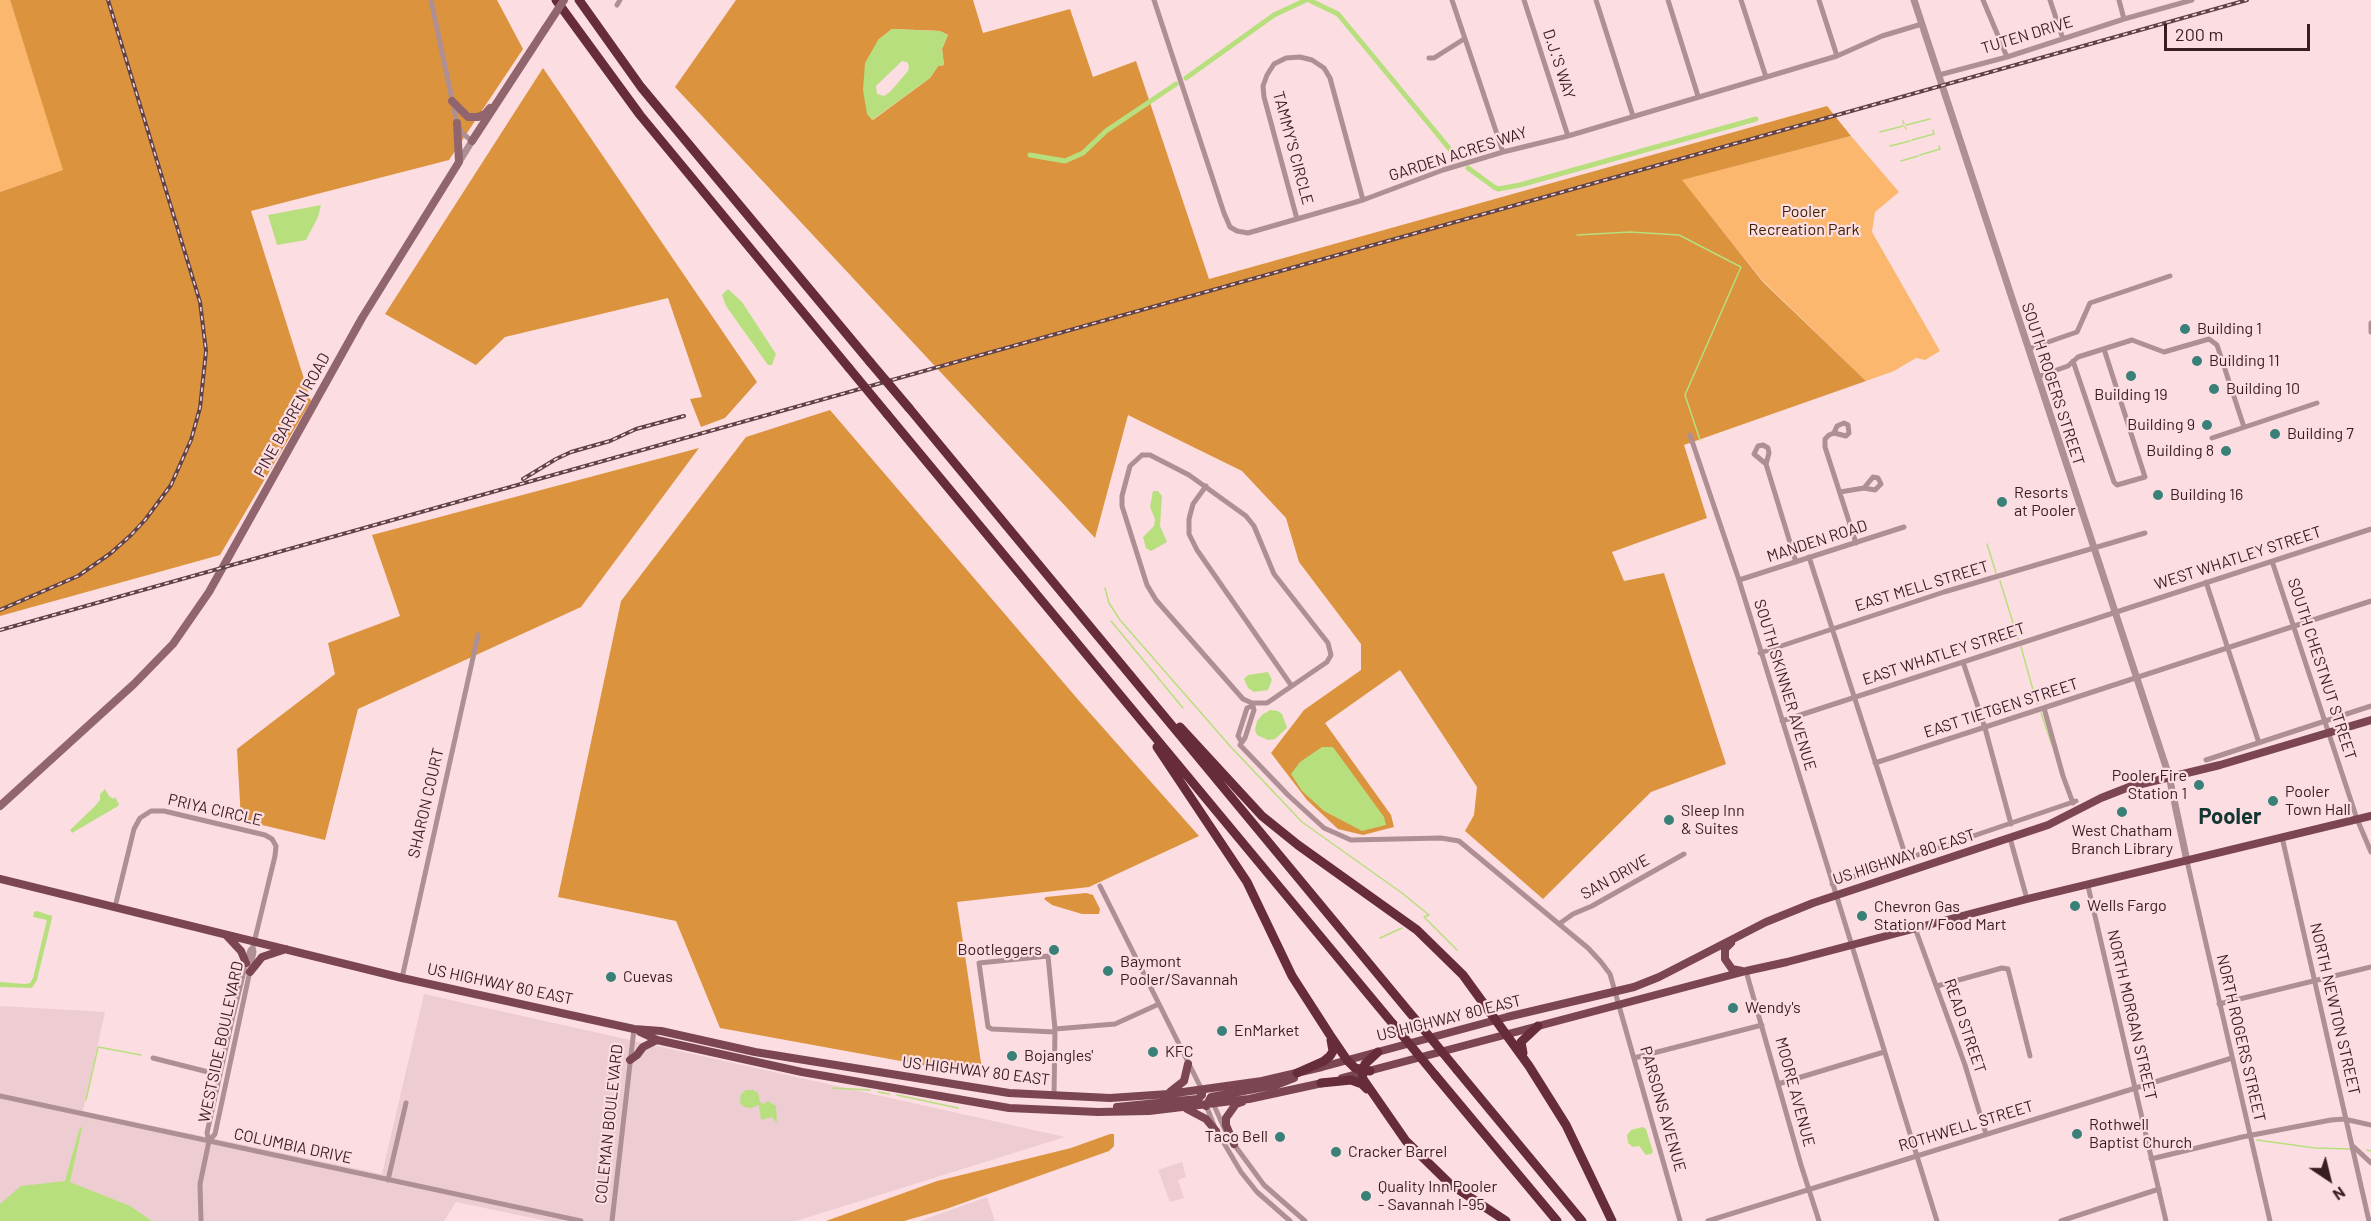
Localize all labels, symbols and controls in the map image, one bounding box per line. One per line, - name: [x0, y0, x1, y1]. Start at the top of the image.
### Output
- street label: TUTEN DRIVE: [1979, 12, 2075, 58]
- scale bar: [2167, 12, 2312, 50]
- text: 200 m: [2175, 23, 2223, 45]
- street label: D.J.'S WAY: [1539, 27, 1579, 101]
- street label: TAMMY'S CIRCLE: [1269, 89, 1317, 207]
- street label: GARDEN ACRES WAY: [1386, 123, 1530, 185]
- park label: Pooler Recreation Park: [1749, 202, 1859, 240]
- street label: SOUTH ROGERS STREET: [2018, 300, 2088, 468]
- place label: Building 1: [2197, 319, 2262, 339]
- marker: Building 1: [2178, 322, 2192, 336]
- street label: PINE BARREN ROAD: [250, 350, 334, 480]
- place label: Building 11: [2209, 351, 2280, 371]
- marker: Building 11: [2190, 354, 2204, 368]
- marker: Building 19: [2124, 369, 2138, 383]
- place label: Building 10: [2226, 379, 2300, 399]
- marker: Building 10: [2207, 382, 2221, 396]
- place label: Building 19: [2094, 385, 2168, 405]
- place label: Building 9: [2127, 415, 2195, 435]
- marker: Building 9: [2200, 418, 2214, 432]
- place label: Building 7: [2287, 424, 2354, 444]
- marker: Building 7: [2268, 427, 2282, 441]
- place label: Building 8: [2146, 441, 2214, 461]
- marker: Building 8: [2219, 444, 2233, 458]
- place label: Resorts at Pooler: [2014, 483, 2076, 521]
- place label: Building 16: [2170, 485, 2243, 505]
- marker: Building 16: [2151, 488, 2165, 502]
- marker: Resorts at Pooler: [1995, 495, 2009, 509]
- street label: MANDEN ROAD: [1764, 516, 1870, 566]
- street label: WEST WHATLEY STREET: [2152, 522, 2324, 594]
- street label: EAST MELL STREET: [1853, 557, 1991, 615]
- street label: SOUTH CHESTNUT STREET: [2283, 576, 2361, 762]
- street label: SOUTH SKINNER AVENUE: [1750, 597, 1820, 773]
- street label: EAST WHATLEY STREET: [1860, 619, 2028, 689]
- street label: EAST TIETGEN STREET: [1921, 674, 2081, 742]
- street label: SHARON COURT: [404, 746, 448, 860]
- place label: Pooler Fire Station 1: [2112, 766, 2187, 804]
- marker: Pooler Fire Station 1: [2192, 778, 2206, 792]
- place label: Pooler Town Hall: [2285, 782, 2351, 820]
- street label: PRIYA CIRCLE: [166, 790, 264, 830]
- marker: Pooler Town Hall: [2266, 794, 2280, 808]
- place label: Sleep Inn & Suites: [1681, 801, 1745, 839]
- district label: Pooler: [2199, 804, 2261, 830]
- marker: West Chatham Branch Library: [2115, 805, 2129, 819]
- marker: Sleep Inn & Suites: [1662, 813, 1676, 827]
- place label: West Chatham Branch Library: [2071, 821, 2173, 859]
- street label: US HIGHWAY 80 EAST: [1830, 825, 1978, 889]
- street label: SAN DRIVE: [1577, 850, 1653, 904]
- place label: Wells Fargo: [2087, 896, 2167, 916]
- place label: Chevron Gas Station / Food Mart: [1874, 897, 2007, 935]
- marker: Wells Fargo: [2068, 899, 2082, 913]
- marker: Chevron Gas Station / Food Mart: [1855, 909, 1869, 923]
- street label: NORTH NEWTON STREET: [2306, 921, 2364, 1097]
- street label: NORTH MORGAN STREET: [2103, 928, 2161, 1102]
- place label: Bootleggers: [957, 940, 1042, 960]
- marker: Bootleggers: [1047, 943, 1061, 957]
- place label: Baymont Pooler/Savannah: [1120, 952, 1238, 990]
- street label: NORTH ROGERS STREET: [2212, 952, 2270, 1124]
- street label: US HIGHWAY 80 EAST: [425, 959, 575, 1009]
- street label: WESTSIDE BOULEVARD: [195, 960, 247, 1124]
- marker: Baymont Pooler/Savannah: [1101, 964, 1115, 978]
- place label: Cuevas: [623, 967, 673, 987]
- marker: Cuevas: [604, 970, 618, 984]
- street label: READ STREET: [1940, 976, 1990, 1076]
- street label: US HIGHWAY 80 EAST: [1375, 991, 1523, 1045]
- place label: Wendy's: [1745, 998, 1801, 1018]
- marker: Wendy's: [1726, 1001, 1740, 1015]
- place label: EnMarket: [1234, 1021, 1300, 1041]
- marker: EnMarket: [1215, 1024, 1229, 1038]
- street label: MOORE AVENUE: [1771, 1035, 1819, 1149]
- place label: KFC: [1165, 1042, 1194, 1062]
- street label: COLEMAN BOULEVARD: [591, 1043, 627, 1205]
- street label: PARSONS AVENUE: [1636, 1044, 1690, 1174]
- marker: KFC: [1146, 1045, 1160, 1059]
- place label: Bojangles': [1024, 1046, 1093, 1066]
- marker: Bojangles': [1005, 1049, 1019, 1063]
- street label: US HIGHWAY 80 EAST: [901, 1052, 1051, 1090]
- street label: ROTHWELL STREET: [1896, 1096, 2036, 1156]
- place label: Rothwell Baptist Church: [2089, 1115, 2192, 1153]
- street label: COLUMBIA DRIVE: [232, 1124, 354, 1168]
- place label: Taco Bell: [1205, 1127, 1268, 1147]
- marker: Rothwell Baptist Church: [2070, 1127, 2084, 1141]
- marker: Taco Bell: [1273, 1130, 1287, 1144]
- place label: Cracker Barrel: [1348, 1142, 1447, 1162]
- marker: Cracker Barrel: [1329, 1145, 1343, 1159]
- north arrow: [2299, 1149, 2359, 1209]
- place label: Quality Inn Pooler - Savannah I-95: [1378, 1177, 1497, 1215]
- text: N: [2330, 1183, 2349, 1205]
- marker: Quality Inn Pooler - Savannah I-95: [1359, 1189, 1373, 1203]

